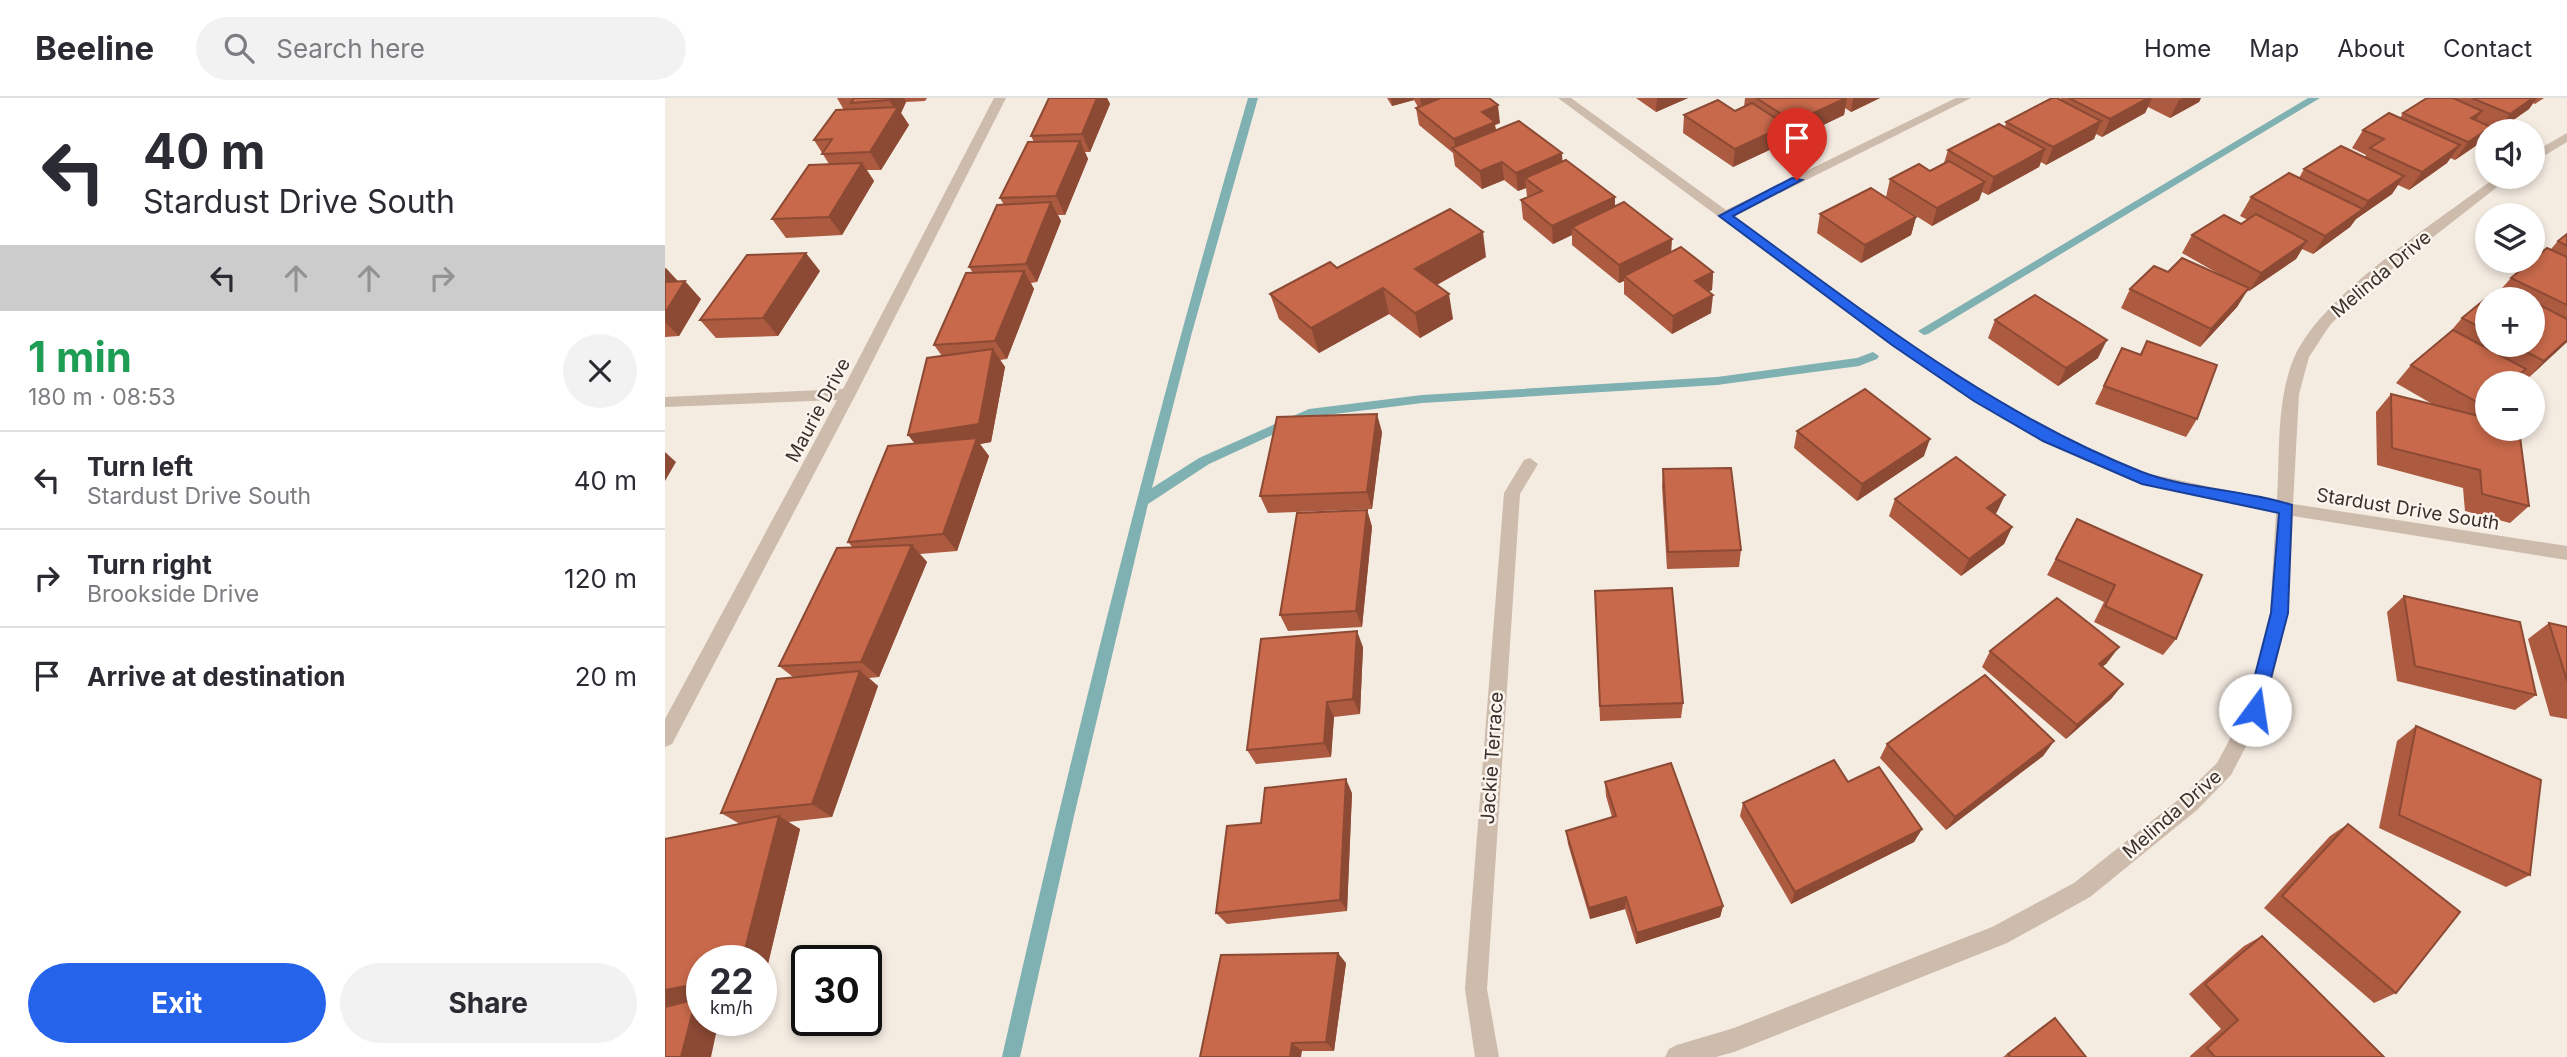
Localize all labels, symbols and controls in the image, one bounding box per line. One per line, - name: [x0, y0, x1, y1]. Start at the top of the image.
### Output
- search box: [196, 17, 686, 80]
- text: Beeline: [35, 28, 154, 68]
- icon: search: [220, 29, 258, 67]
- text: Search here: [276, 33, 425, 64]
- text: Home: [2144, 34, 2211, 63]
- text: Map: [2249, 34, 2299, 63]
- text: About: [2337, 34, 2405, 63]
- text: Contact: [2443, 34, 2532, 63]
- pin: [1767, 108, 1827, 180]
- icon: arrive: [1778, 119, 1816, 157]
- map controls: [2475, 119, 2545, 441]
- button: sound: [2475, 119, 2545, 189]
- text: 40 m: [143, 122, 266, 181]
- icon: left: [28, 126, 119, 217]
- text: Stardust Drive South: [143, 182, 455, 221]
- button: layers: [2475, 203, 2545, 273]
- street label: Melinda Drive: [2326, 226, 2436, 322]
- icon: left: [204, 259, 242, 297]
- icon: ahead: [277, 259, 315, 297]
- icon: ahead: [350, 259, 388, 297]
- icon: right: [423, 259, 461, 297]
- button: +: [2475, 287, 2545, 357]
- text: 1 min: [28, 331, 132, 382]
- button: close: [563, 334, 637, 408]
- street label: Maurie Drive: [781, 354, 855, 466]
- button: −: [2475, 371, 2545, 441]
- text: 180 m · 08:53: [28, 383, 176, 411]
- text: Turn left: [87, 451, 193, 482]
- icon: left: [28, 461, 66, 499]
- text: 40 m: [574, 465, 637, 496]
- text: Stardust Drive South: [87, 482, 311, 510]
- street label: Stardust Drive South: [2315, 483, 2501, 535]
- text: Turn right: [87, 549, 212, 580]
- icon: right: [28, 559, 66, 597]
- text: 120 m: [564, 563, 637, 594]
- text: Brookside Drive: [87, 580, 259, 608]
- icon: arrive: [28, 657, 66, 695]
- text: Arrive at destination: [87, 661, 346, 692]
- text: 20 m: [575, 661, 637, 692]
- position arrow: [2218, 673, 2292, 747]
- street label: Jackie Terrace: [1476, 691, 1508, 825]
- street label: Melinda Drive: [2118, 765, 2226, 863]
- speed limit sign: 30: [791, 945, 882, 1036]
- text: 22: [709, 960, 754, 1002]
- button: Exit: [28, 963, 326, 1043]
- button: Share: [340, 963, 637, 1043]
- text: km/h: [710, 997, 753, 1018]

